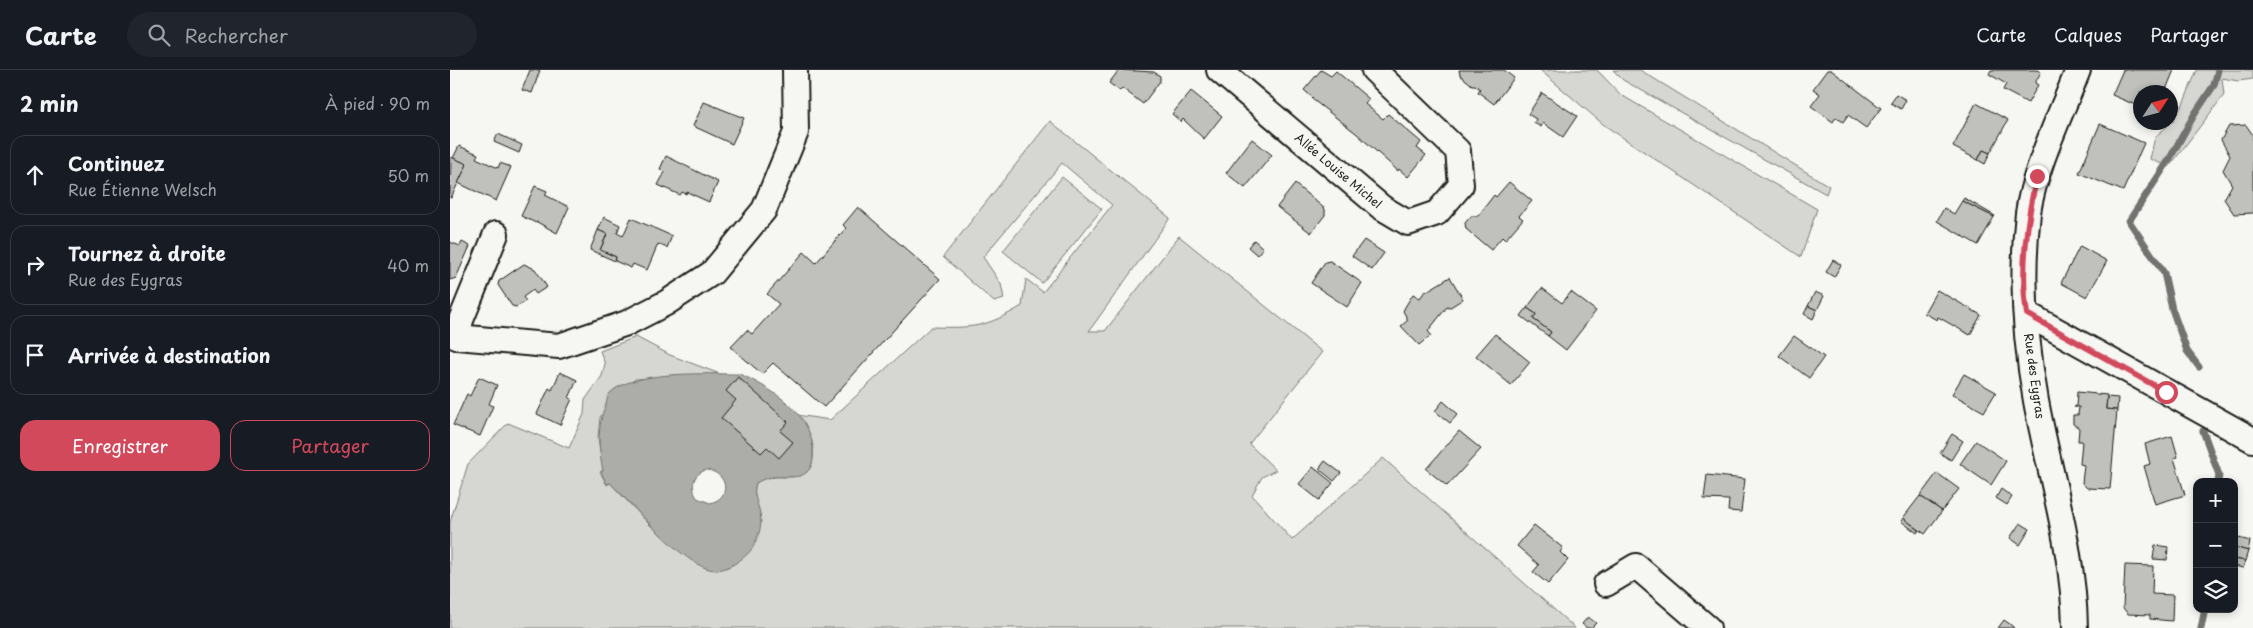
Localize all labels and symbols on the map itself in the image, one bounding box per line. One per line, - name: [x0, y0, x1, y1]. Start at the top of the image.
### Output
- north arrow: [2133, 85, 2178, 130]
- street label: Allée Louise Michel: [1291, 128, 1386, 212]
- route end: [2026, 165, 2049, 188]
- street label: Rue des Eygras: [2020, 332, 2050, 420]
- route start: [2155, 381, 2178, 404]

